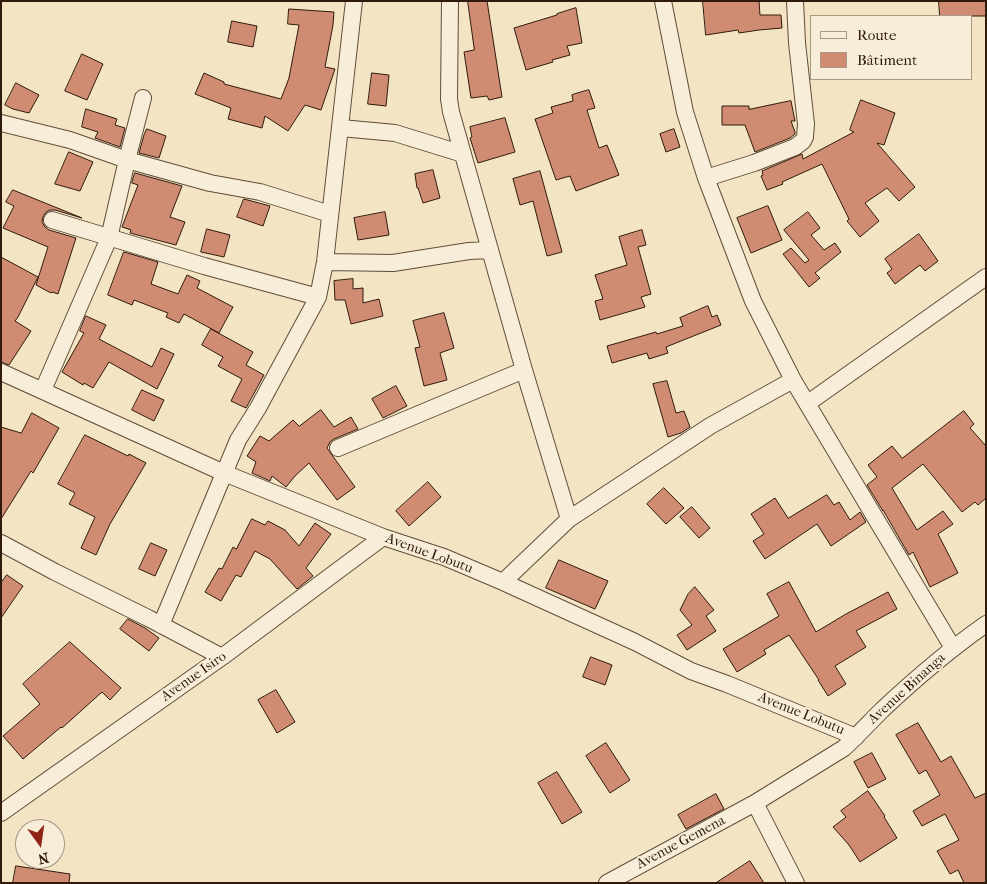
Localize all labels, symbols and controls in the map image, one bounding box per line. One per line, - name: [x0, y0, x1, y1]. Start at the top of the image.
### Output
- legend: [810, 15, 972, 80]
- text: Route: [857, 26, 896, 44]
- text: Bâtiment: [857, 51, 917, 69]
- street label: Avenue Lobutu: [383, 530, 475, 578]
- street label: Avenue Isiro: [158, 648, 230, 706]
- street label: Avenue Binanga: [865, 650, 949, 728]
- street label: Avenue Lobutu: [755, 689, 847, 739]
- street label: Avenue Gemena: [634, 813, 728, 873]
- north arrow: [15, 819, 65, 869]
- text: N: [36, 849, 51, 868]

